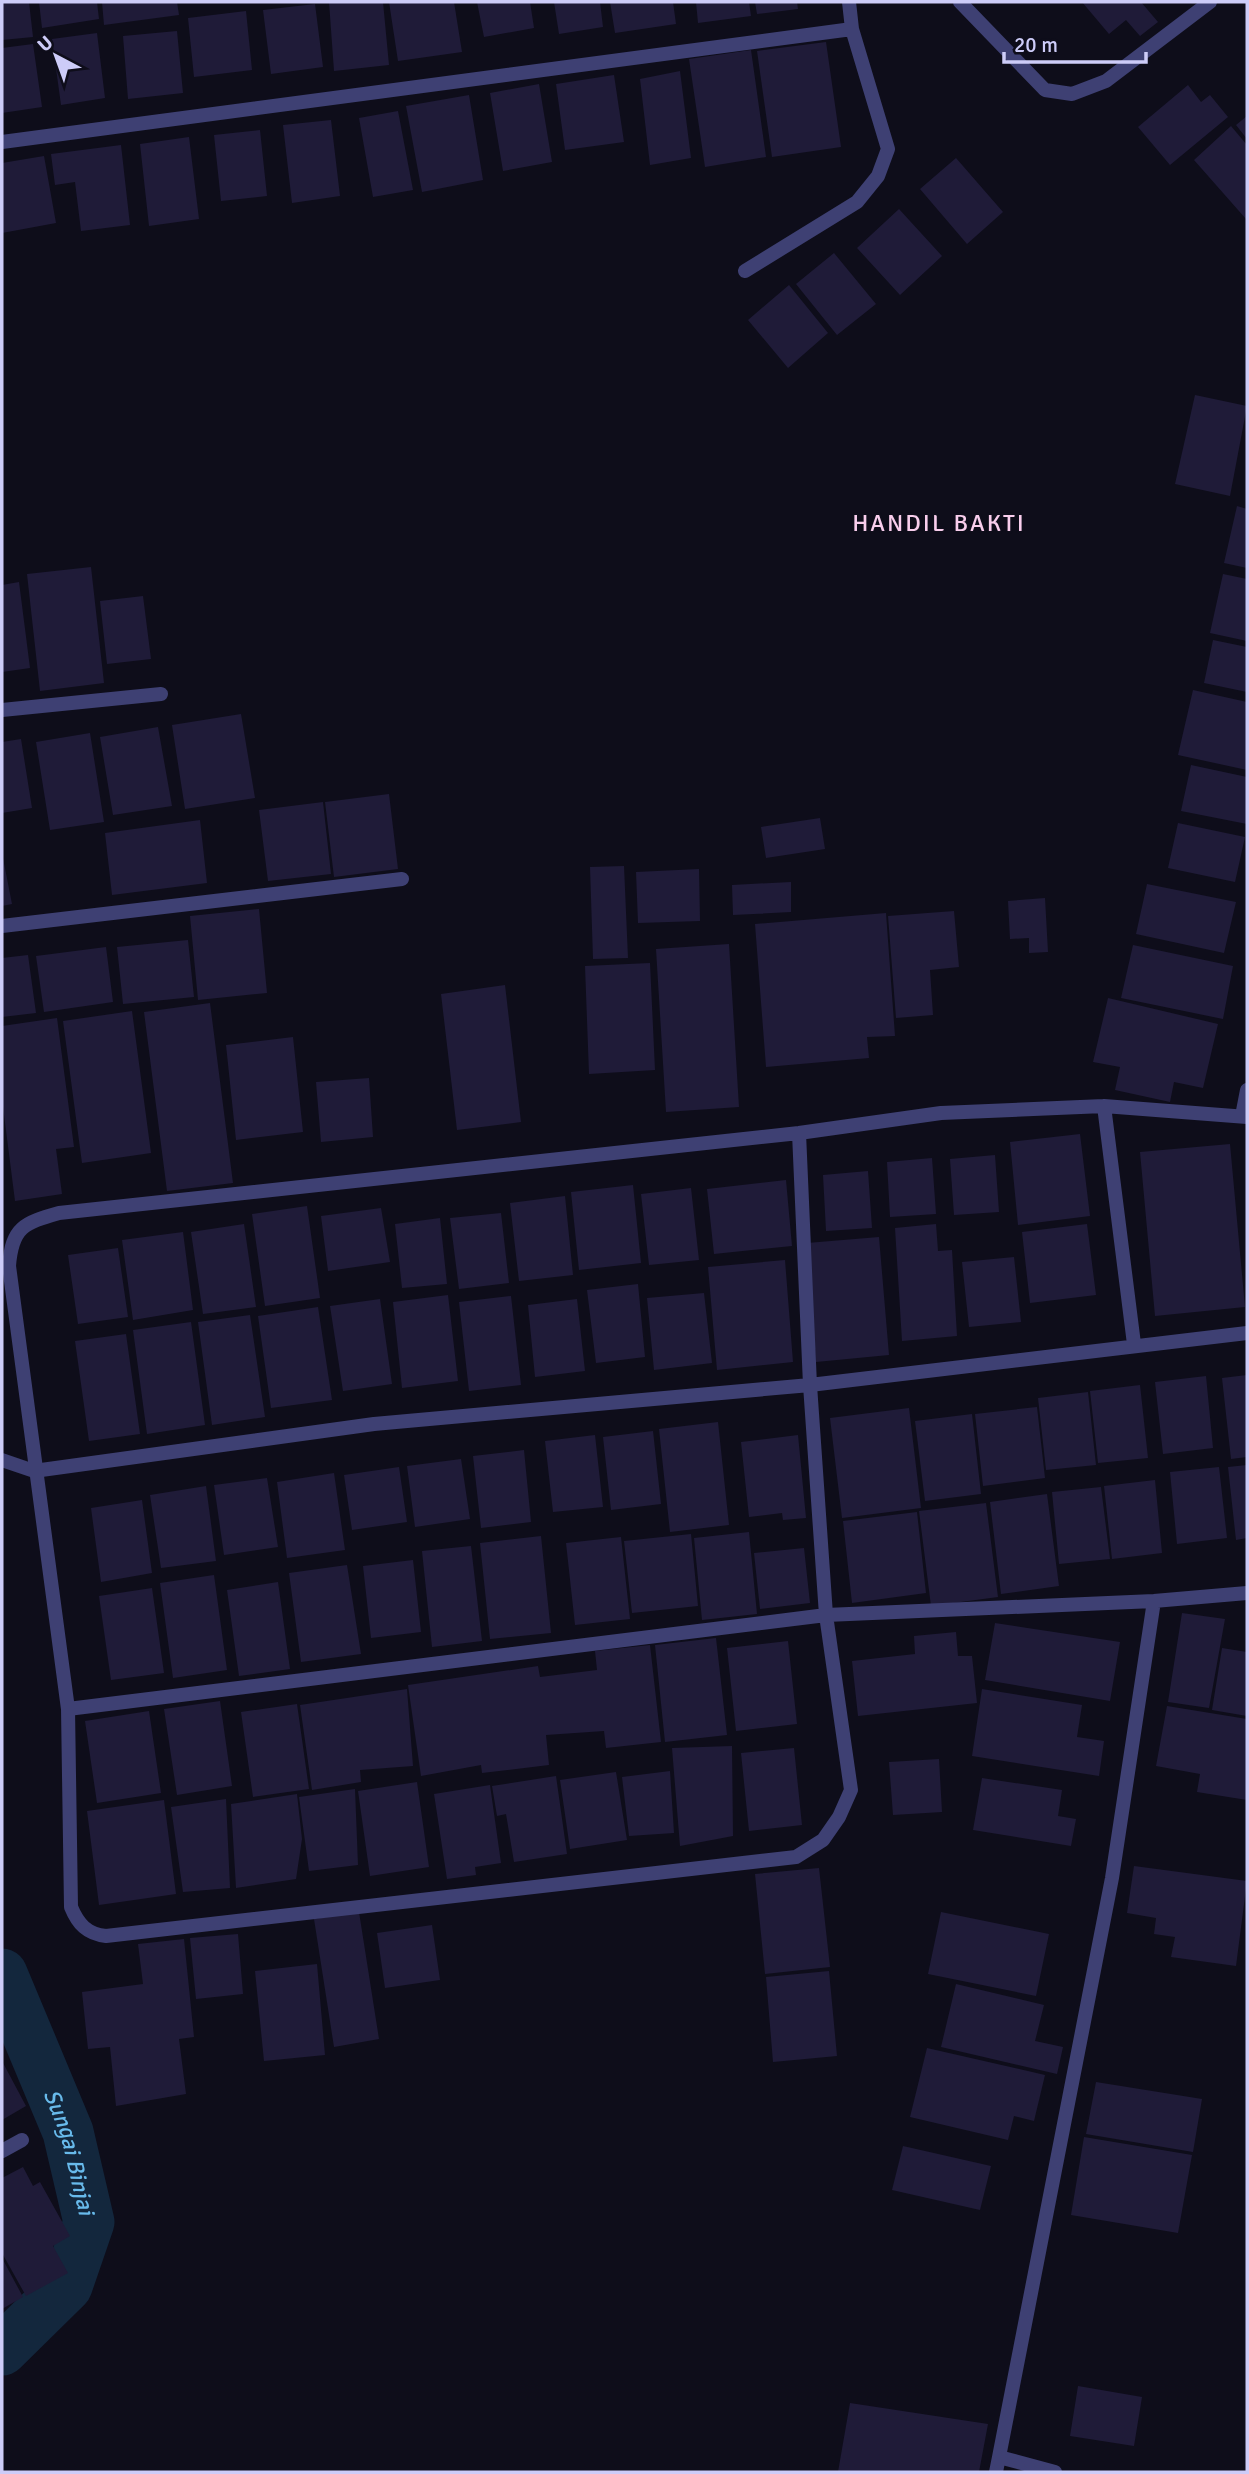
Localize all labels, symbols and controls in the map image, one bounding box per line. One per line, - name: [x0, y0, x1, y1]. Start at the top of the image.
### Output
- north arrow: [21, 21, 91, 91]
- scale bar: [1004, 21, 1146, 65]
- text: U: [33, 31, 58, 57]
- text: 20 m: [1014, 32, 1058, 58]
- district label: HANDIL BAKTI: [852, 508, 1026, 538]
- water label: Sungai Binjai: [37, 2085, 102, 2221]

